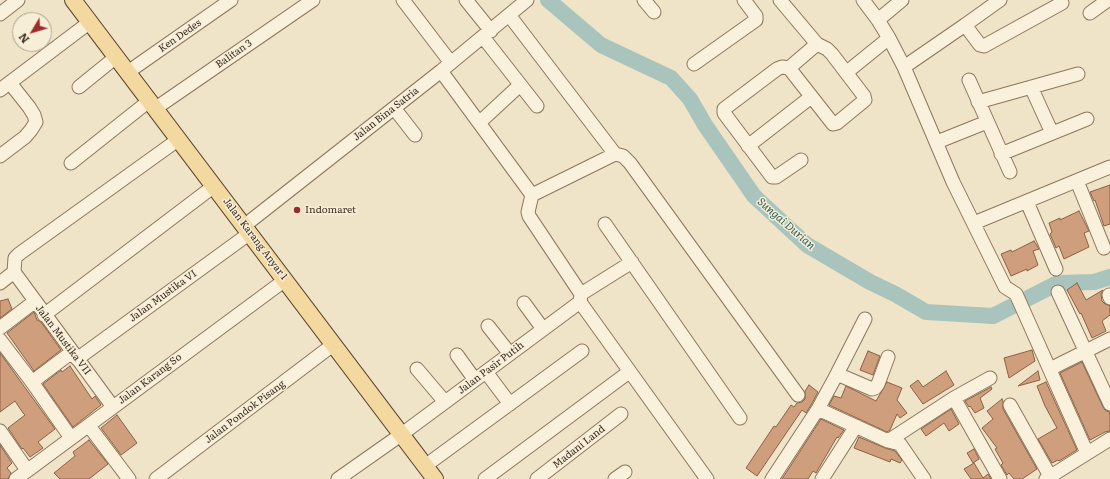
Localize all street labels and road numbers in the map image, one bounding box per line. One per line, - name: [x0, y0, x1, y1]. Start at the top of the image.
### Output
- street label: Ken Dedes: [156, 17, 204, 55]
- street label: Balitan 3: [213, 37, 255, 71]
- street label: Jalan Bina Satria: [351, 85, 421, 143]
- street label: Jalan Karang Anyar 1: [220, 196, 290, 282]
- street label: Jalan Mustika VI: [127, 268, 199, 324]
- street label: Jalan Mustika VII: [33, 303, 93, 377]
- street label: Jalan Pasir Putih: [456, 339, 526, 397]
- street label: Jalan Karang So: [116, 351, 184, 407]
- street label: Jalan Pondok Pisang: [203, 378, 287, 446]
- street label: Madani Land: [551, 423, 607, 471]

